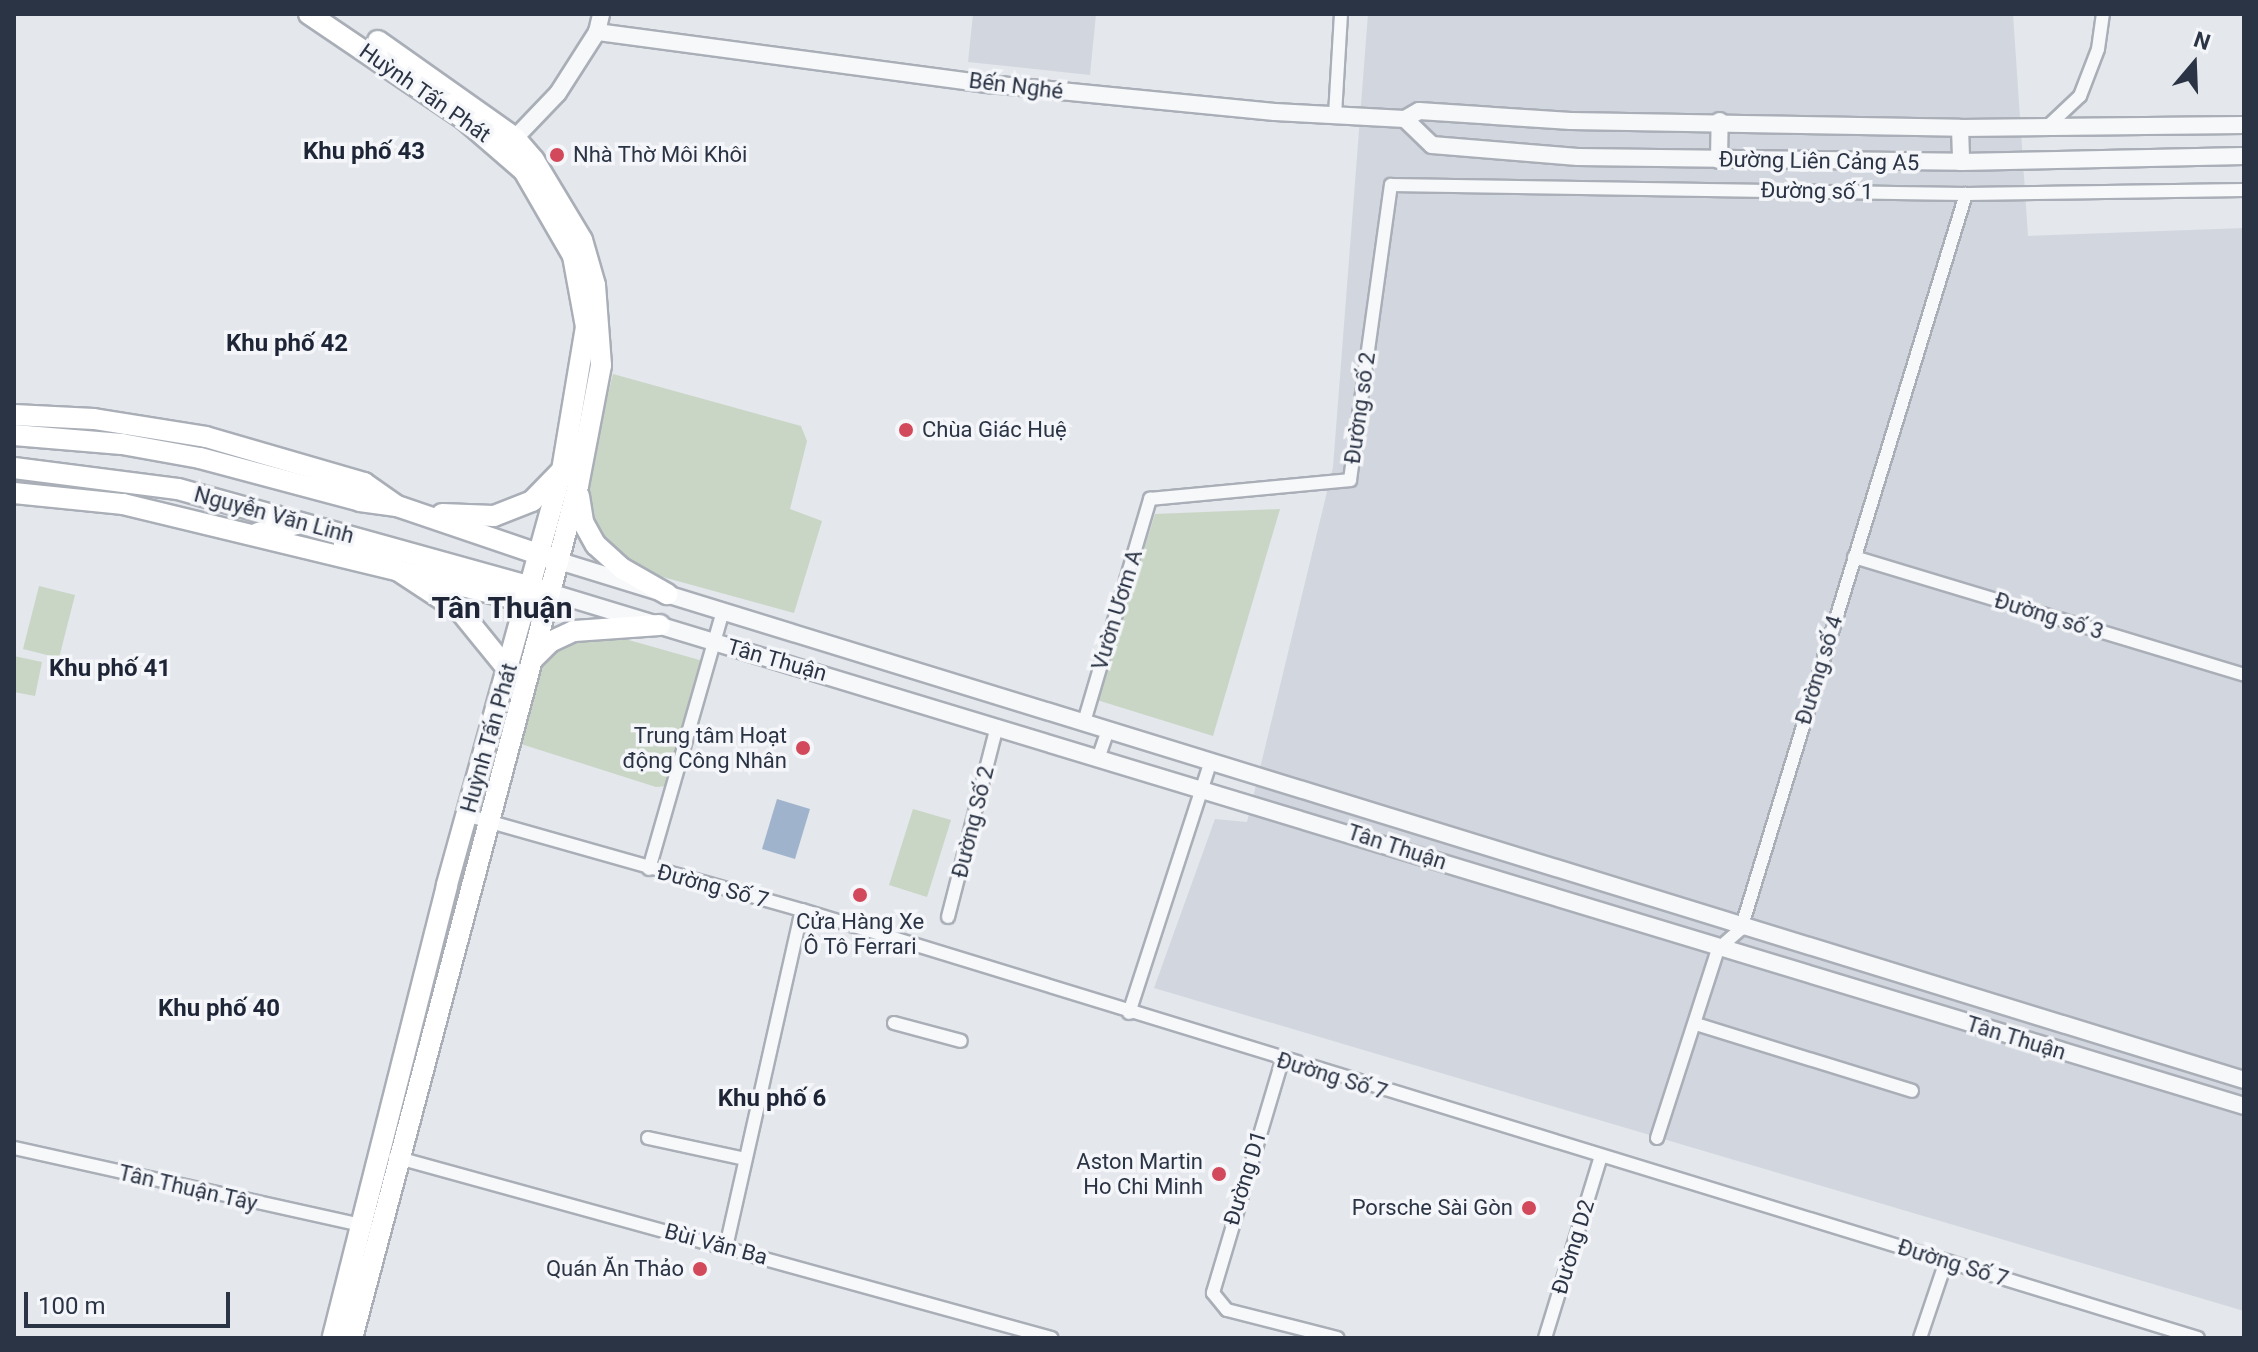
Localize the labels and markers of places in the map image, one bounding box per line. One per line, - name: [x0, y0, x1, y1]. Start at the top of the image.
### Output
- place label: Nhà Thờ Môi Khôi: [573, 142, 748, 168]
- marker: Nhà Thờ Môi Khôi: [548, 146, 566, 164]
- place label: Chùa Giác Huệ: [922, 417, 1067, 443]
- marker: Chùa Giác Huệ: [897, 421, 915, 439]
- place label: Trung tâm Hoạt động Công Nhân: [623, 722, 787, 774]
- marker: Trung tâm Hoạt động Công Nhân: [794, 739, 812, 757]
- marker: Cửa Hàng Xe Ô Tô Ferrari: [851, 886, 869, 904]
- place label: Cửa Hàng Xe Ô Tô Ferrari: [796, 908, 924, 960]
- place label: Aston Martin Ho Chi Minh: [1076, 1148, 1203, 1200]
- marker: Aston Martin Ho Chi Minh: [1210, 1165, 1228, 1183]
- place label: Porsche Sài Gòn: [1352, 1195, 1513, 1221]
- marker: Porsche Sài Gòn: [1520, 1199, 1538, 1217]
- place label: Quán Ăn Thảo: [545, 1256, 684, 1282]
- marker: Quán Ăn Thảo: [691, 1260, 709, 1278]

